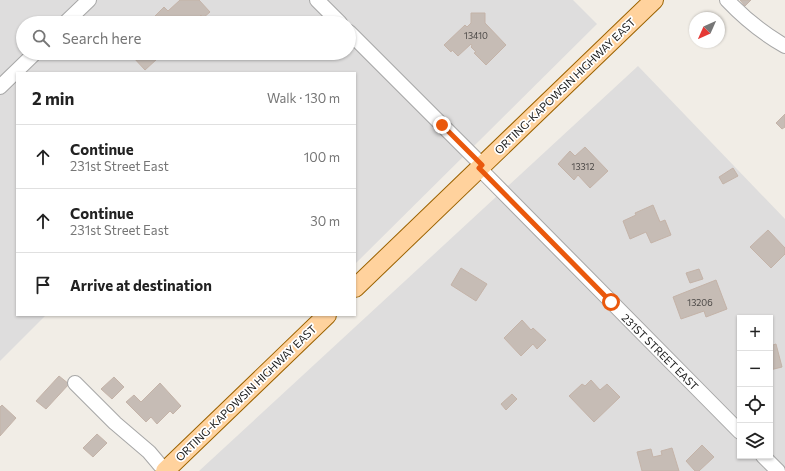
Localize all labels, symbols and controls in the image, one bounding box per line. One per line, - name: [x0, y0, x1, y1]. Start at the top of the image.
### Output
- north arrow: [689, 12, 725, 48]
- street label: ORTING-KAPOWSIN HIGHWAY EAST: [492, 15, 638, 156]
- search box: [16, 16, 356, 60]
- icon: search: [30, 27, 52, 49]
- text: Search here: [62, 29, 141, 47]
- house number: 13410: [464, 30, 488, 41]
- text: 2 min: [32, 88, 74, 109]
- text: Walk · 130 m: [267, 90, 340, 106]
- route end: [433, 116, 451, 134]
- text: Continue: [70, 140, 134, 158]
- icon: ahead: [32, 146, 54, 168]
- text: 100 m: [304, 149, 340, 165]
- text: 231st Street East: [70, 158, 169, 174]
- house number: 13312: [572, 161, 594, 172]
- text: Continue: [70, 204, 134, 222]
- icon: ahead: [32, 210, 54, 232]
- text: 30 m: [310, 213, 340, 229]
- text: 231st Street East: [70, 222, 169, 238]
- icon: arrive: [32, 274, 54, 296]
- text: Arrive at destination: [70, 276, 212, 294]
- route start: [602, 293, 620, 311]
- house number: 13206: [687, 297, 713, 308]
- street label: 231ST STREET EAST: [619, 311, 701, 393]
- map controls: [737, 315, 773, 459]
- button: +: [737, 315, 773, 351]
- street label: ORTING-KAPOWSIN HIGHWAY EAST: [173, 322, 319, 463]
- button: −: [737, 351, 773, 387]
- button: locate: [737, 387, 773, 423]
- button: layers: [737, 423, 773, 459]

